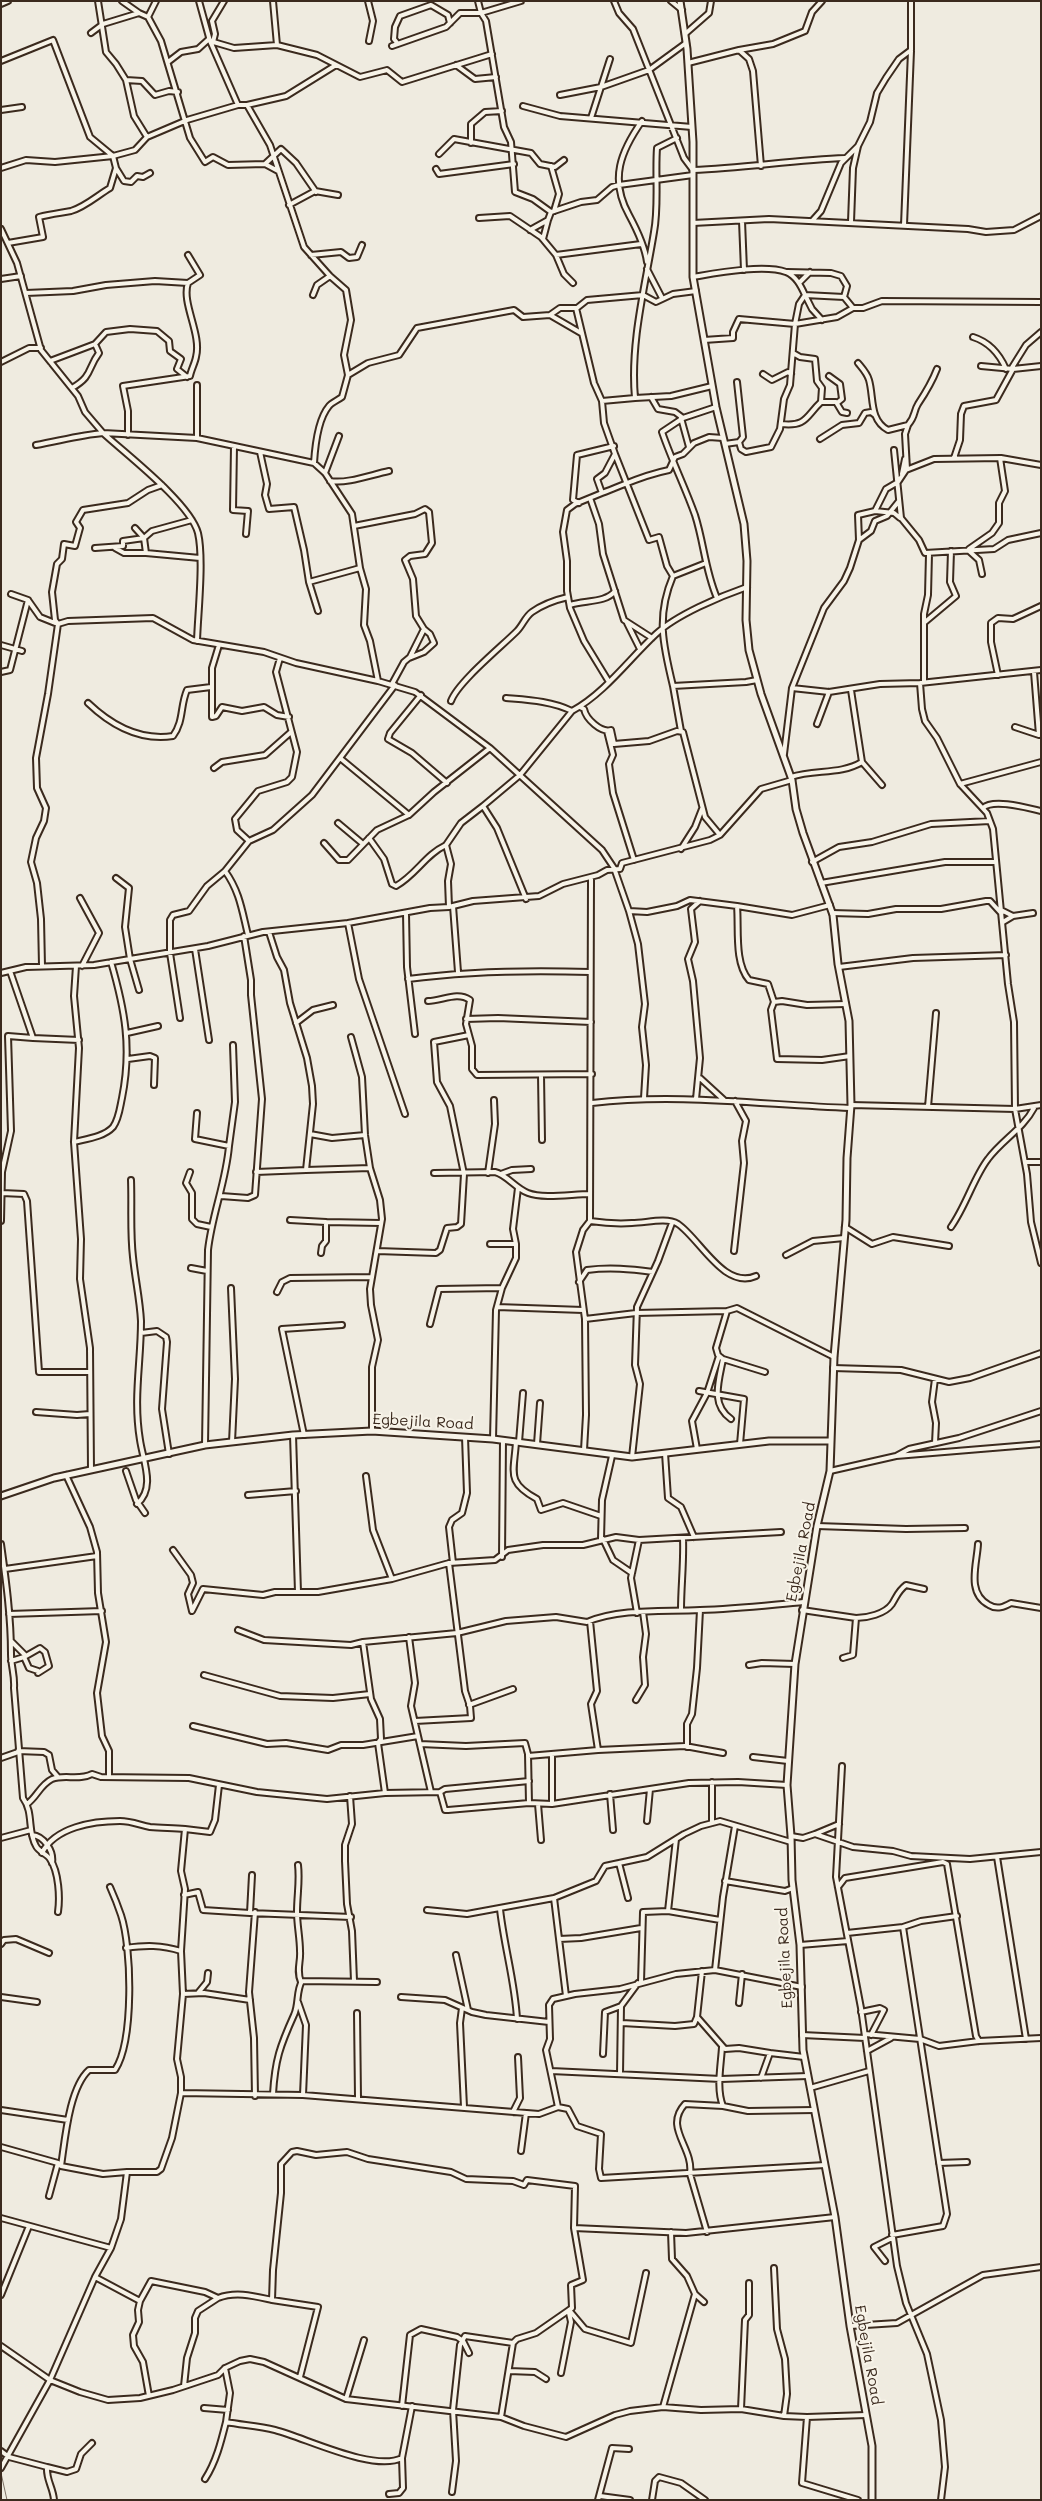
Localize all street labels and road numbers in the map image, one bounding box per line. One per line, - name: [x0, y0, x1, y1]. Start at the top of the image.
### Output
- street label: Egbejila Road: [372, 1410, 474, 1434]
- street label: Egbejila Road: [783, 1501, 819, 1603]
- street label: Egbejila Road: [773, 1907, 797, 2009]
- street label: Egbejila Road: [850, 2304, 886, 2406]

